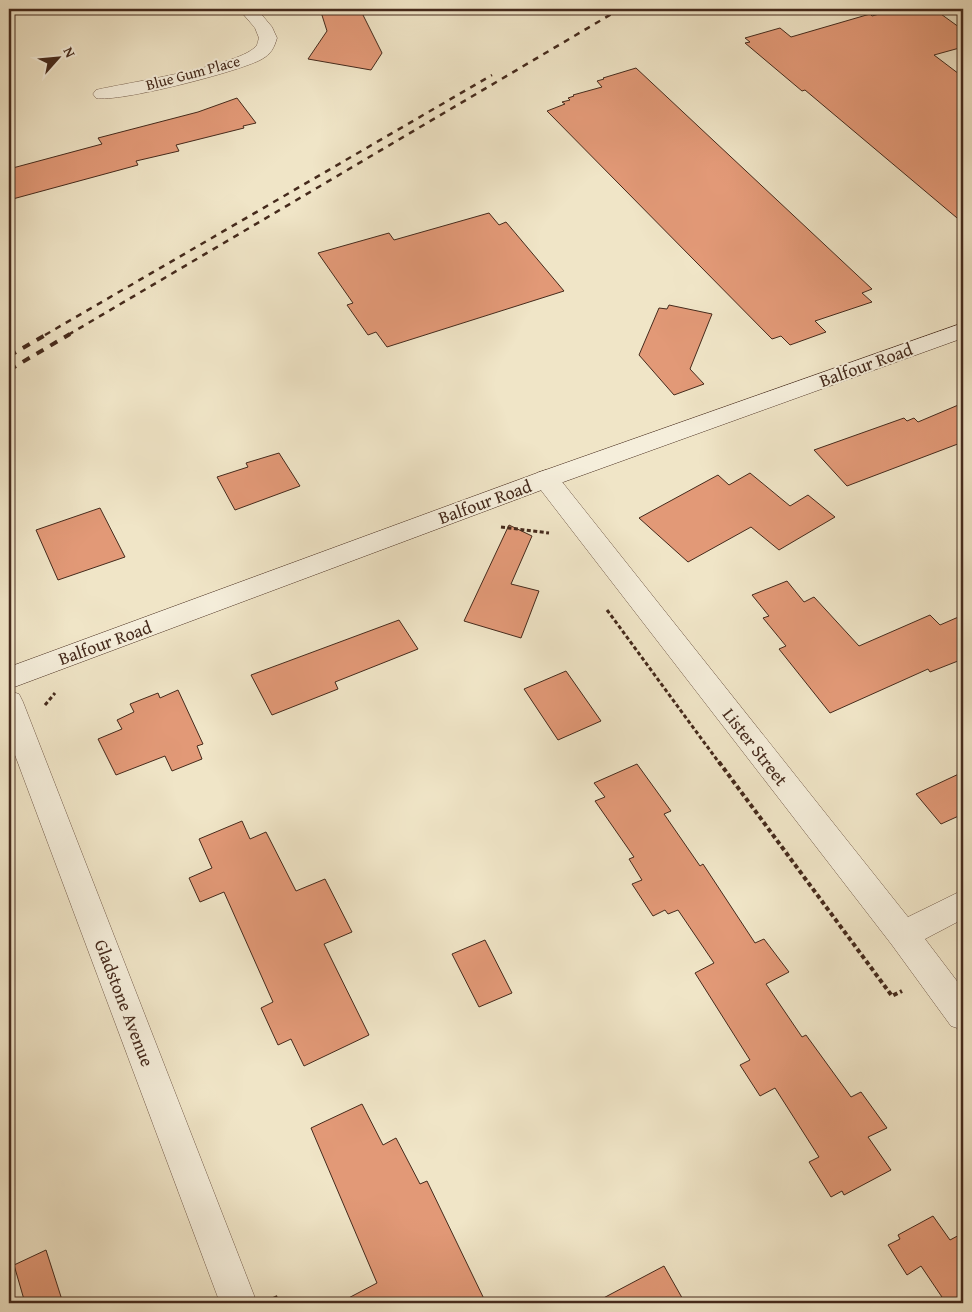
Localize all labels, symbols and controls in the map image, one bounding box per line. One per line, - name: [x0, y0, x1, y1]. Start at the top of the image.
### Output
- north arrow: [32, 32, 82, 82]
- text: N: [59, 43, 81, 61]
- street label: Blue Gum Place: [143, 50, 242, 95]
- street label: Balfour Road: [815, 335, 917, 394]
- street label: Balfour Road: [434, 472, 536, 531]
- street label: Balfour Road: [54, 613, 156, 672]
- street label: Lister Street: [716, 702, 795, 792]
- street label: Gladstone Avenue: [88, 935, 161, 1070]

